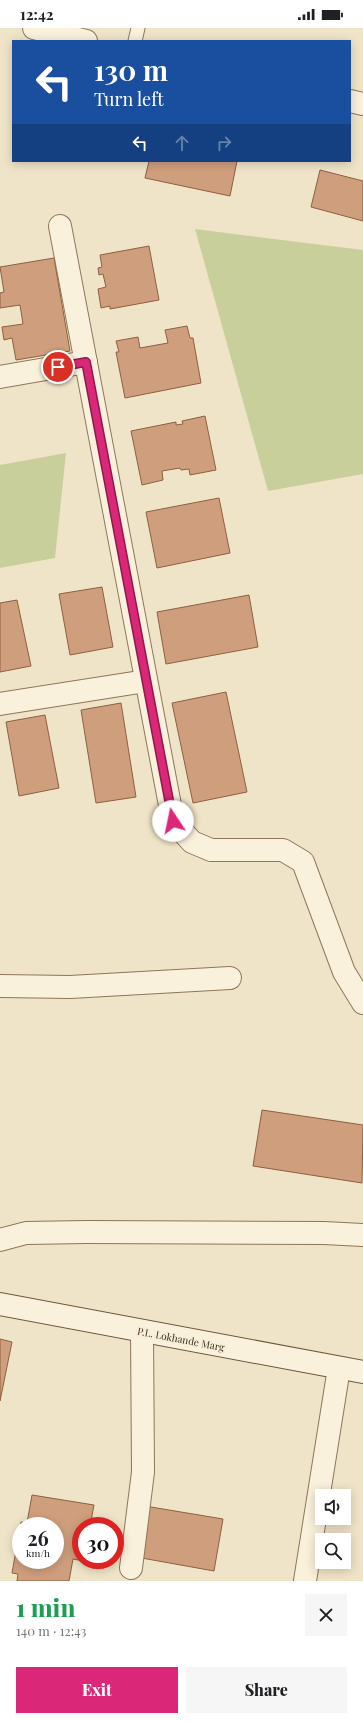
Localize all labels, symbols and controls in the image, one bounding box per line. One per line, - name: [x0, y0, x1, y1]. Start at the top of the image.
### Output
- text: 12:42: [20, 4, 54, 24]
- text: 130 m: [94, 51, 168, 88]
- icon: left: [28, 56, 80, 108]
- text: Turn left: [94, 87, 164, 111]
- icon: left: [129, 132, 151, 154]
- icon: ahead: [171, 132, 193, 154]
- icon: right: [213, 132, 235, 154]
- pin: [41, 350, 75, 384]
- icon: arrive: [47, 356, 69, 378]
- position arrow: [152, 800, 194, 842]
- street label: P.L. Lokhande Marg: [136, 1324, 227, 1354]
- map controls: [315, 1489, 351, 1569]
- button: sound: [315, 1489, 351, 1525]
- speed limit sign: 30: [72, 1517, 124, 1569]
- text: 26: [27, 1524, 49, 1551]
- button: search: [315, 1533, 351, 1569]
- text: km/h: [26, 1546, 50, 1560]
- text: 1 min: [16, 1591, 75, 1623]
- button: close: [305, 1594, 347, 1636]
- text: 140 m · 12:43: [16, 1622, 86, 1639]
- button: Exit: [16, 1667, 178, 1713]
- button: Share: [186, 1667, 347, 1713]

